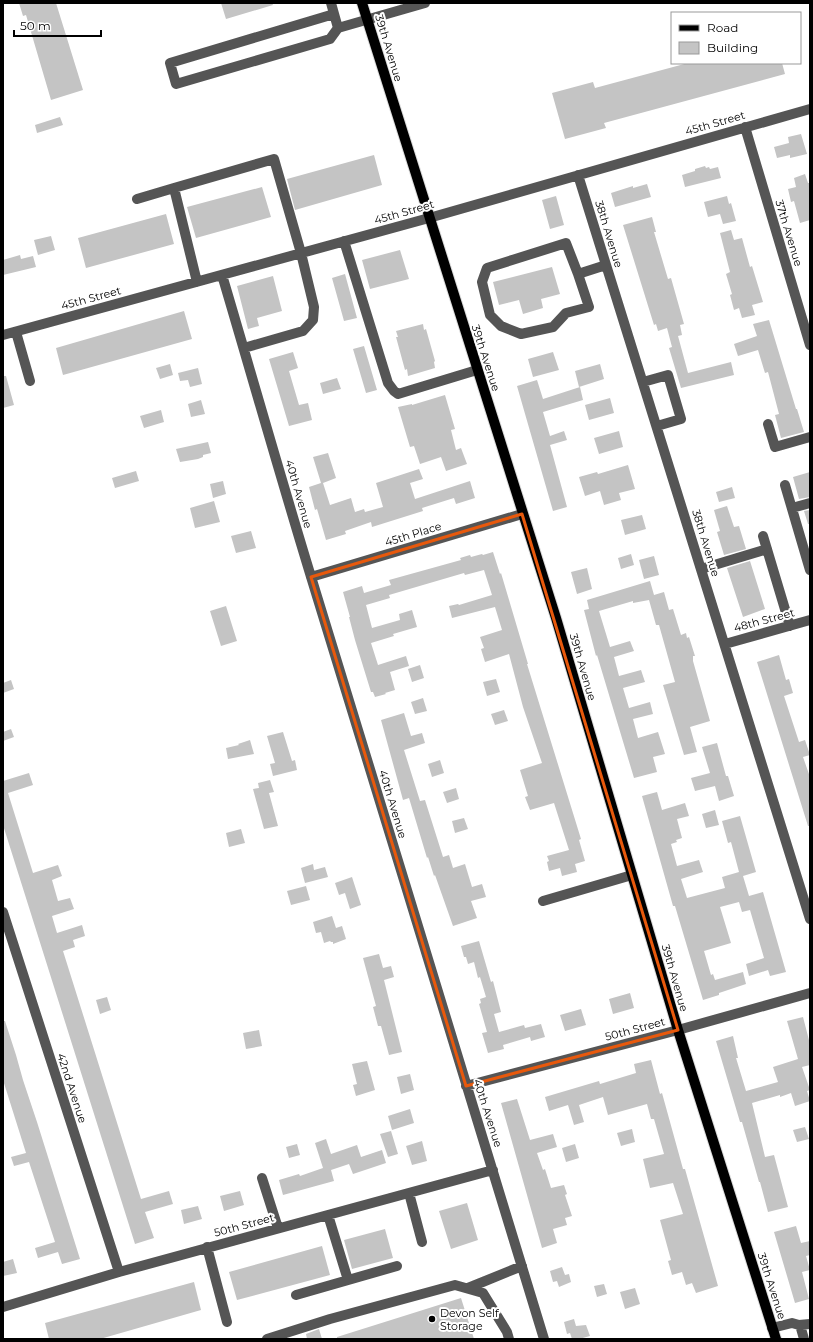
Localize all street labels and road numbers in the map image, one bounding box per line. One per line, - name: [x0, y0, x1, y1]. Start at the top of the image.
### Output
- street label: 39th Avenue: [372, 13, 406, 84]
- street label: 45th Street: [684, 108, 747, 138]
- street label: 45th Street: [373, 197, 436, 227]
- street label: 37th Avenue: [772, 198, 806, 268]
- street label: 38th Avenue: [592, 199, 626, 270]
- street label: 45th Street: [59, 283, 123, 313]
- street label: 39th Avenue: [469, 323, 503, 393]
- street label: 40th Avenue: [282, 458, 316, 530]
- street label: 38th Avenue: [689, 508, 723, 579]
- street label: 45th Place: [383, 519, 443, 549]
- street label: 48th Street: [732, 605, 796, 635]
- street label: 39th Avenue: [567, 632, 599, 703]
- street label: 40th Avenue: [376, 768, 410, 840]
- street label: 39th Avenue: [659, 943, 691, 1014]
- street label: 50th Street: [603, 1014, 667, 1044]
- street label: 42nd Avenue: [54, 1051, 90, 1125]
- street label: 40th Avenue: [470, 1077, 506, 1149]
- street label: 50th Street: [212, 1210, 276, 1240]
- street label: 39th Avenue: [755, 1251, 789, 1321]

